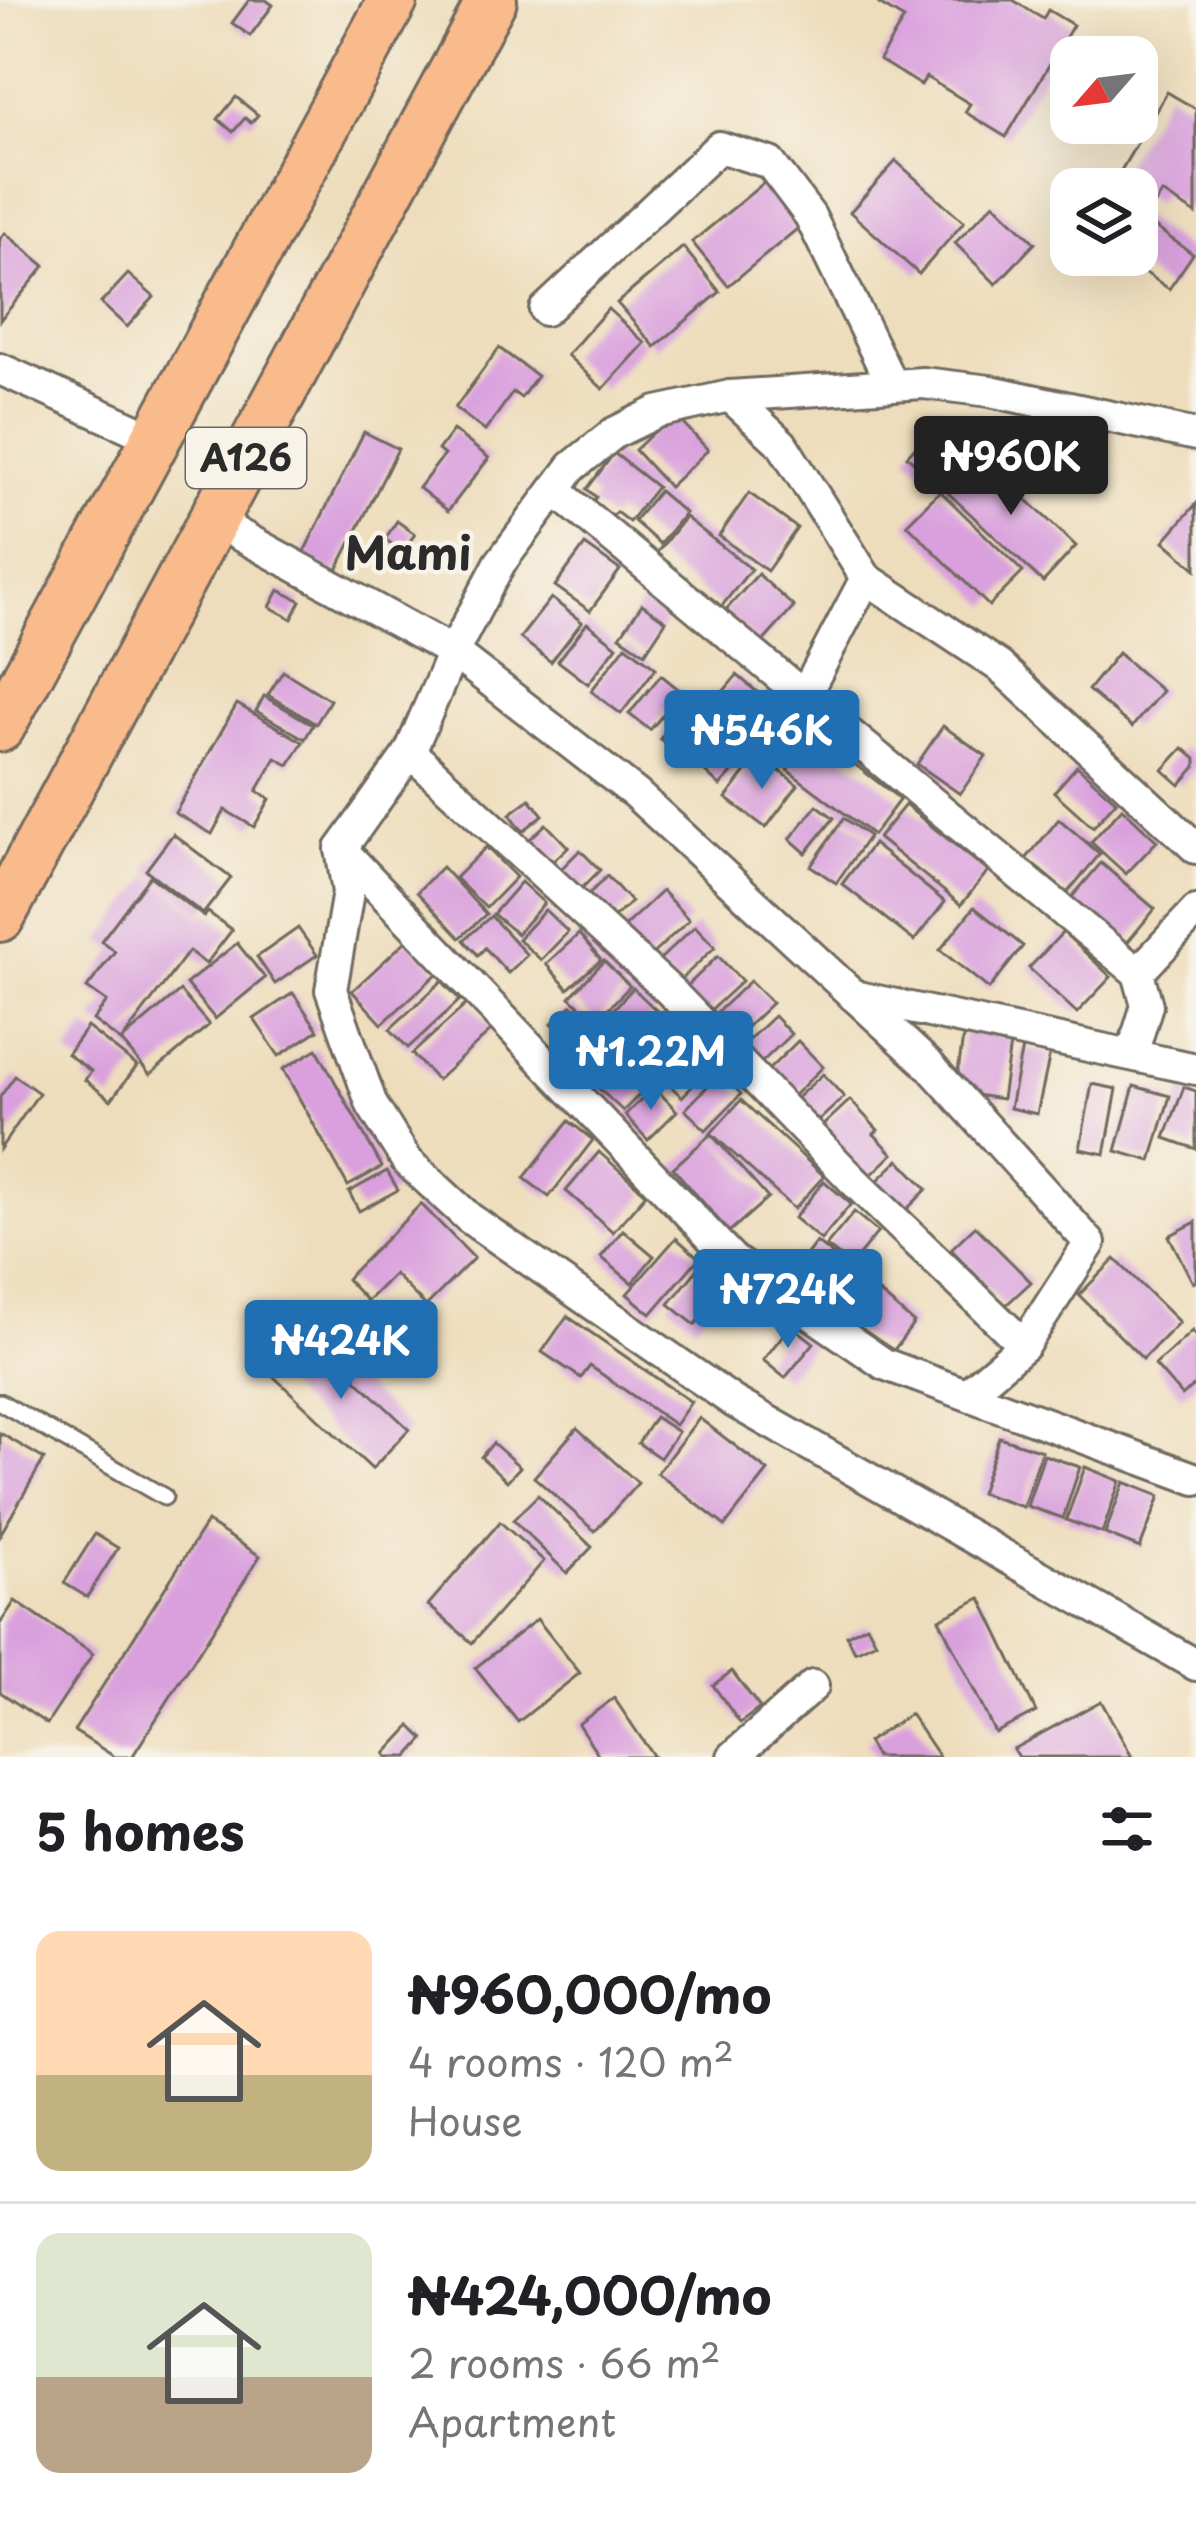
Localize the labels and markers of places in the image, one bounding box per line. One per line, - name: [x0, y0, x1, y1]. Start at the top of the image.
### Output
- pin: ₦960K: [927, 416, 1095, 518]
- pin: ₦546K: [678, 690, 846, 792]
- pin: ₦1.22M: [553, 1011, 749, 1113]
- pin: ₦724K: [704, 1249, 872, 1351]
- pin: ₦424K: [257, 1300, 425, 1402]

